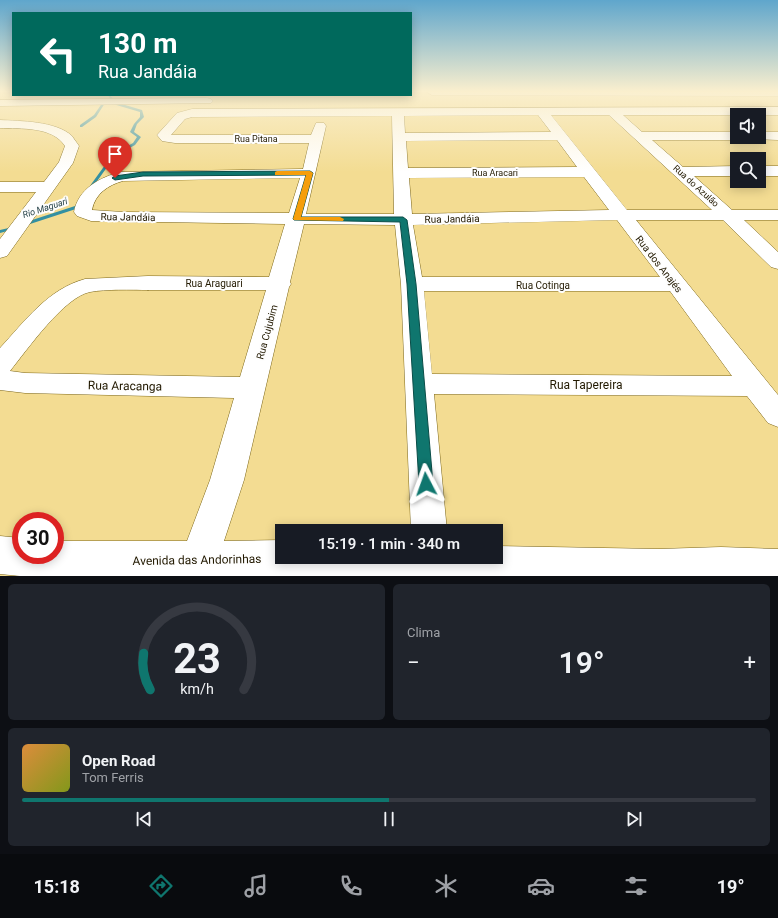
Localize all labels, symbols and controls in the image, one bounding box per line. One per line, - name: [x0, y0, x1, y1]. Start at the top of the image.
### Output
- text: 130 m: [98, 27, 177, 60]
- icon: left: [32, 28, 84, 80]
- text: Rua Jandáia: [98, 61, 197, 82]
- map controls: [730, 108, 766, 188]
- button: sound: [730, 108, 766, 144]
- street label: Rua Pitana: [234, 134, 278, 144]
- pin: [98, 137, 132, 178]
- icon: arrive: [104, 143, 126, 165]
- button: search: [730, 152, 766, 188]
- street label: Rua do Azulão: [671, 163, 721, 209]
- street label: Rua Aracari: [472, 168, 518, 178]
- water label: Rio Maguari: [21, 196, 70, 220]
- street label: Rua Jandáia: [100, 211, 156, 223]
- street label: Rua Jandáia: [424, 213, 480, 225]
- street label: Rua dos Anajés: [633, 233, 685, 295]
- street label: Rua Araguari: [185, 278, 243, 289]
- street label: Rua Cotinga: [516, 280, 570, 291]
- street label: Rua Cujubim: [254, 303, 280, 361]
- street label: Rua Aracanga: [88, 378, 162, 394]
- street label: Rua Tapereira: [549, 378, 623, 392]
- position arrow: [405, 463, 447, 505]
- speed limit sign: 30: [12, 512, 64, 564]
- text: 15:19 · 1 min · 340 m: [318, 535, 460, 553]
- street label: Avenida das Andorinhas: [132, 552, 262, 568]
- text: Clima: [407, 625, 440, 640]
- text: 23: [173, 634, 220, 683]
- text: 19°: [559, 645, 604, 680]
- text: −: [407, 650, 420, 675]
- text: +: [744, 650, 756, 675]
- text: km/h: [180, 681, 213, 697]
- text: Open Road: [82, 752, 156, 770]
- text: Tom Ferris: [82, 770, 144, 785]
- icon: previous: [133, 808, 155, 830]
- icon: pause: [378, 808, 400, 830]
- icon: next: [623, 808, 645, 830]
- icon: directions: [147, 872, 175, 900]
- icon: music: [242, 872, 270, 900]
- icon: phone: [337, 872, 365, 900]
- icon: climate: [432, 872, 460, 900]
- icon: car: [527, 872, 555, 900]
- icon: filters: [622, 872, 650, 900]
- text: 15:18: [33, 876, 80, 897]
- text: 19°: [717, 876, 744, 897]

